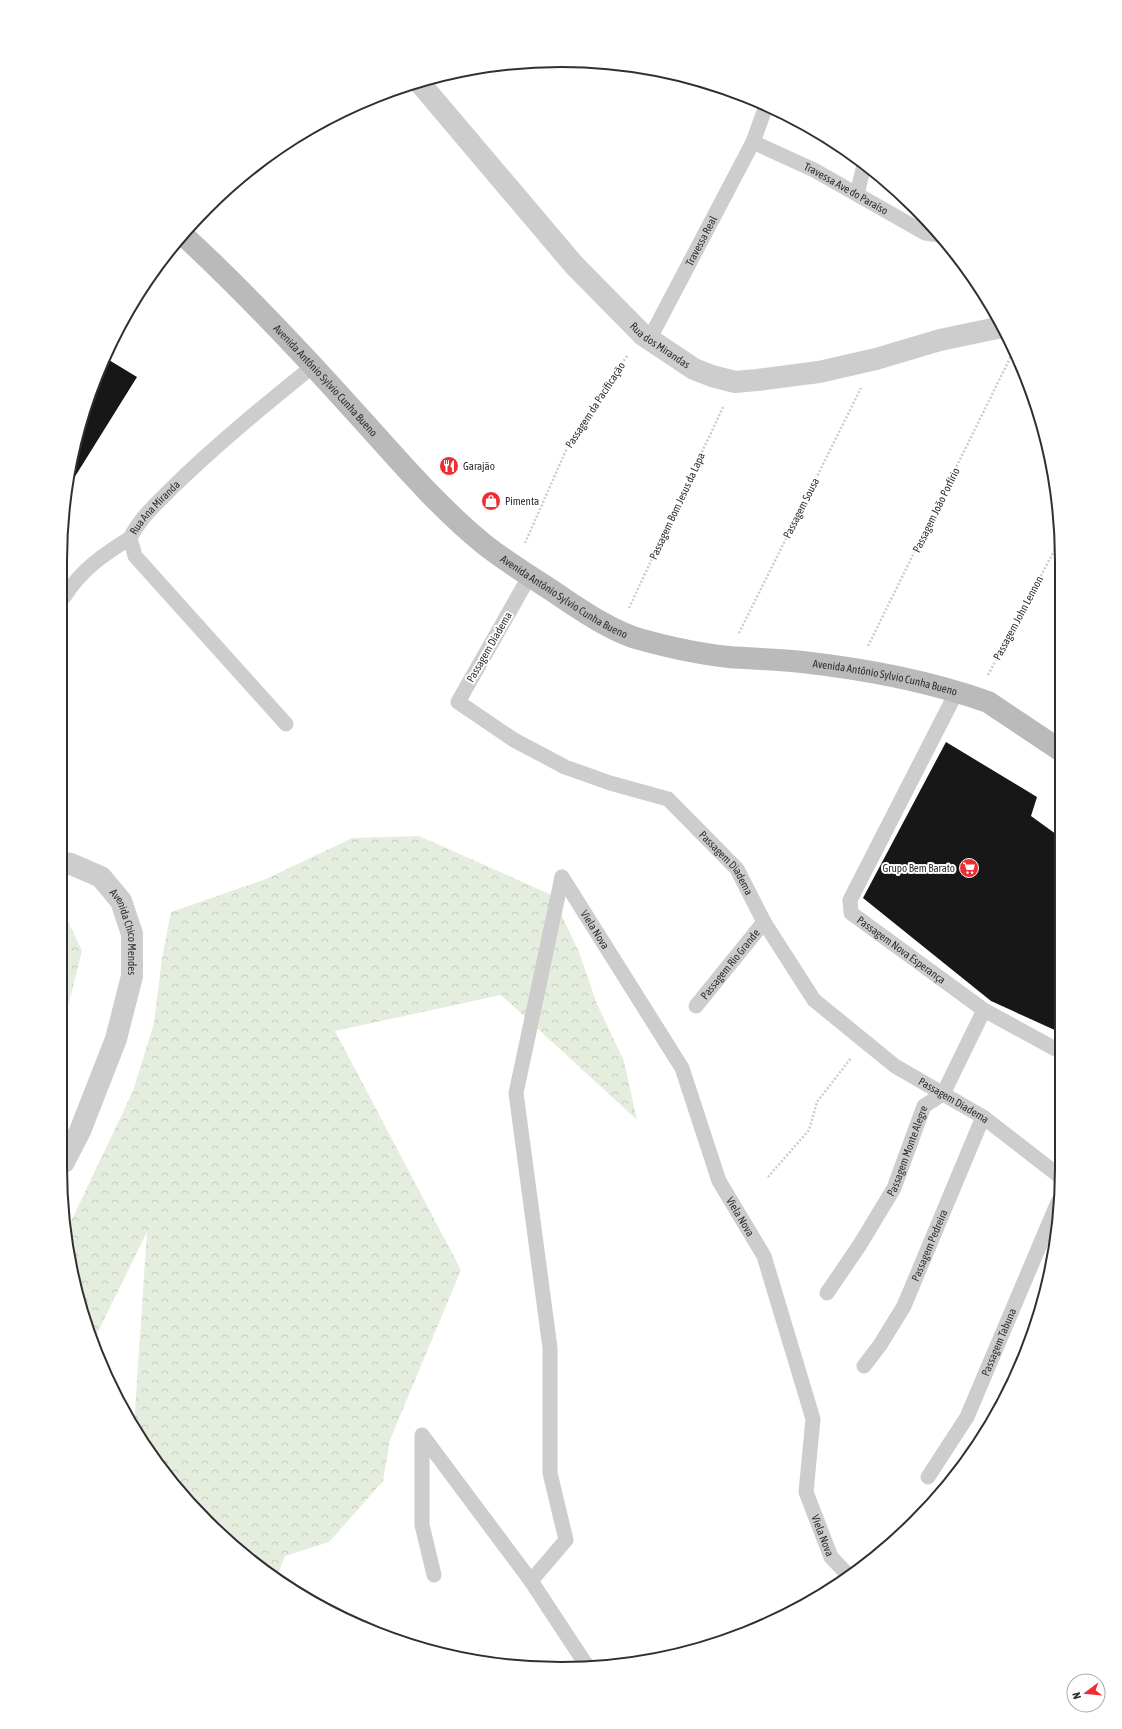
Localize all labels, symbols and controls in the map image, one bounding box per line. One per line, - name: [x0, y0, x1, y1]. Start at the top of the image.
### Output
- street label: Travessa Ave do Paraíso: [802, 160, 890, 217]
- street label: Travessa Real: [683, 214, 719, 268]
- street label: Rua dos Mirandas: [628, 320, 692, 371]
- street label: Avenida Antônio Sylvio Cunha Bueno: [271, 322, 380, 439]
- street label: Passagem da Pacificação: [563, 360, 627, 450]
- street label: Passagem Bom Jesus da Lapa: [647, 451, 707, 561]
- restaurant icon: Garajão: [438, 455, 460, 477]
- place label: Garajão: [463, 460, 495, 472]
- street label: Passagem João Porfírio: [910, 466, 962, 554]
- street label: Passagem Sousa: [781, 476, 821, 540]
- street label: Rua Ana Miranda: [127, 478, 182, 537]
- shop icon: Pimenta: [480, 490, 502, 512]
- place label: Pimenta: [505, 495, 539, 507]
- street label: Avenida Antônio Sylvio Cunha Bueno: [498, 552, 629, 640]
- street label: Passagem John Lennon: [991, 574, 1045, 662]
- street label: Passagem Diadema: [464, 610, 514, 684]
- street label: Avenida Antônio Sylvio Cunha Bueno: [812, 657, 959, 698]
- street label: Passagem Diadema: [697, 828, 755, 897]
- supermarket icon: Grupo Bem Barato: [958, 857, 980, 879]
- place label: Grupo Bem Barato: [882, 862, 955, 874]
- street label: Avenida Chico Mendes: [107, 886, 138, 975]
- street label: Viela Nova: [578, 908, 612, 951]
- street label: Passagem Nova Esperança: [855, 914, 948, 986]
- street label: Passagem Rio Grande: [698, 927, 762, 1001]
- street label: Passagem Diadema: [917, 1075, 991, 1125]
- street label: Passagem Monte Alegre: [884, 1104, 930, 1198]
- street label: Viela Nova: [724, 1195, 757, 1238]
- street label: Passagem Pedreira: [909, 1208, 950, 1283]
- street label: Passagem Tabuna: [979, 1306, 1018, 1378]
- street label: Viela Nova: [809, 1513, 836, 1558]
- north arrow: [1066, 1673, 1106, 1713]
- text: N: [1070, 1691, 1083, 1701]

